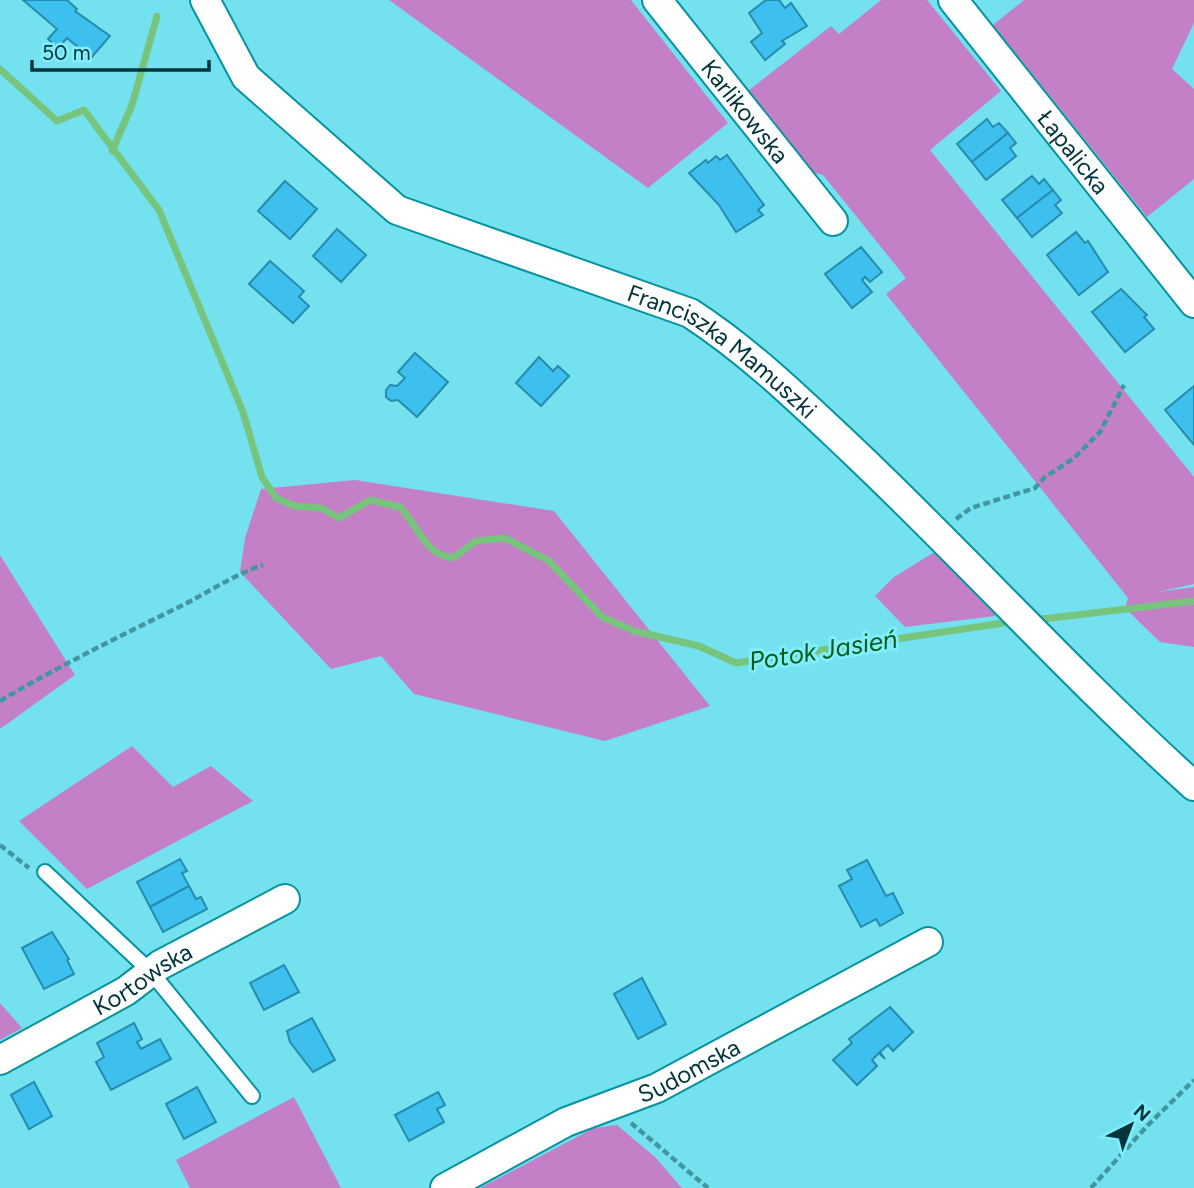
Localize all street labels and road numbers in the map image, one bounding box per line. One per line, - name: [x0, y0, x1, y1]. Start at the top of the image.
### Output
- street label: Karlikowska: [695, 53, 796, 169]
- street label: Łapalicka: [1032, 104, 1116, 199]
- street label: Franciszka Mamuszki: [624, 278, 823, 424]
- street label: Kortowska: [87, 936, 197, 1021]
- street label: Sudomska: [633, 1032, 745, 1108]

